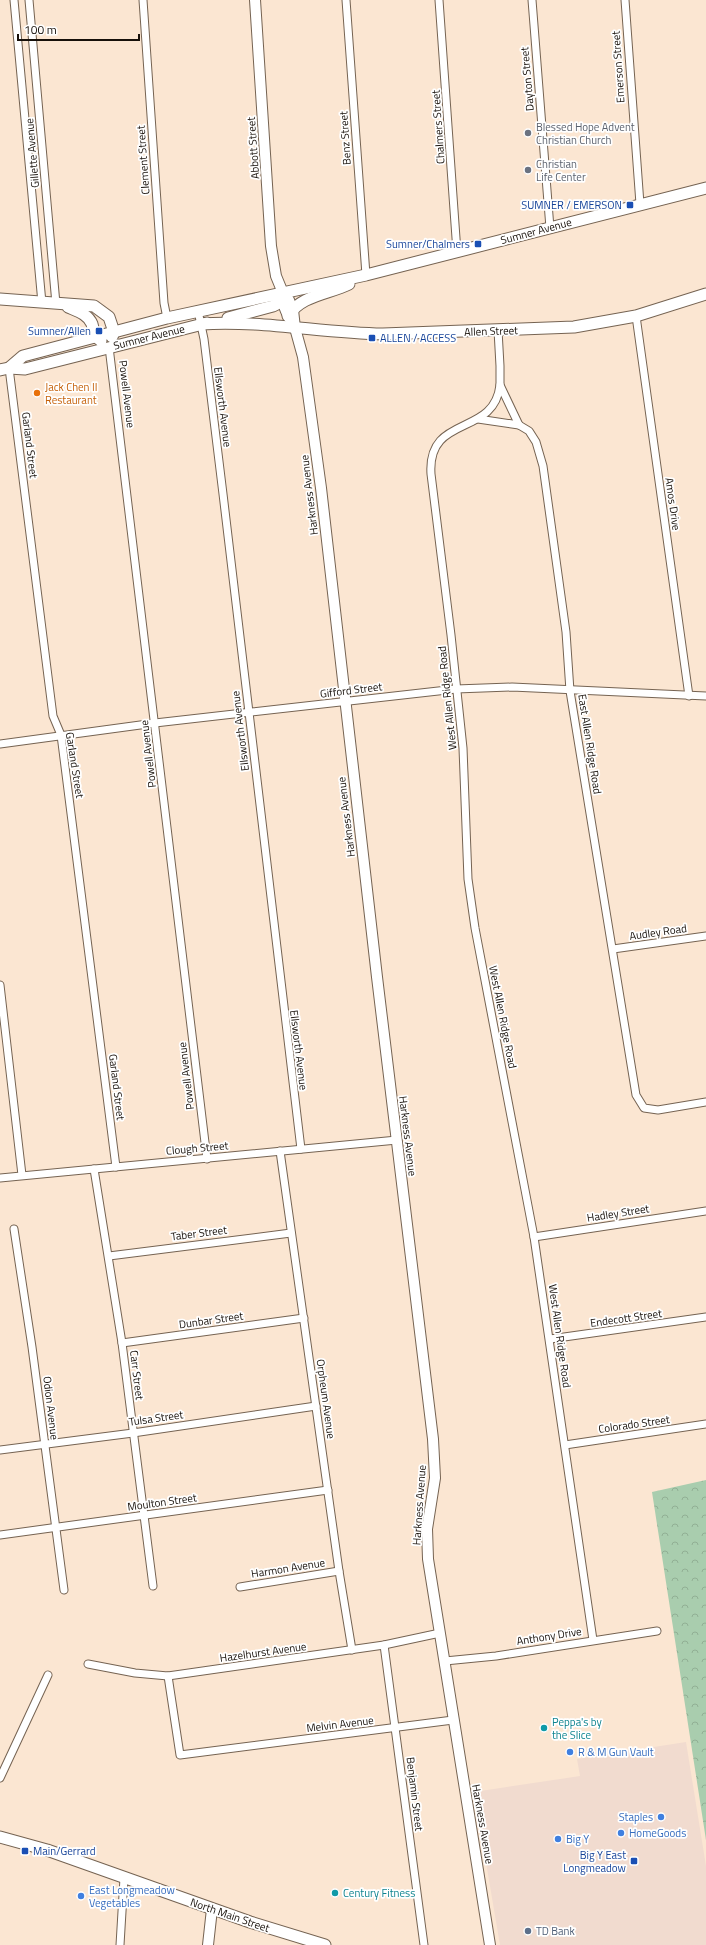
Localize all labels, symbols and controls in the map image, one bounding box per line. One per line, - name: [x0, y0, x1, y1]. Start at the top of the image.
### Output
- scale bar: [18, 16, 139, 42]
- text: 100 m: [24, 20, 57, 39]
- street label: Emerson Street: [607, 30, 629, 104]
- street label: Dayton Street: [516, 46, 538, 112]
- street label: Chalmers Street: [427, 89, 449, 165]
- street label: Benz Street: [335, 110, 355, 166]
- street label: Abbott Street: [243, 116, 263, 180]
- street label: Gillette Avenue: [21, 117, 43, 189]
- place label: Blessed Hope Advent Christian Church: [536, 119, 635, 148]
- street label: Clement Street: [133, 125, 153, 195]
- marker: Blessed Hope Advent Christian Church: [523, 128, 533, 138]
- place label: Christian Life Center: [536, 156, 586, 185]
- marker: Christian Life Center: [523, 165, 533, 175]
- place label: SUMNER / EMERSON: [521, 197, 622, 213]
- marker: SUMNER / EMERSON: [625, 200, 635, 210]
- street label: Sumner Avenue: [499, 214, 574, 248]
- place label: Sumner/Chalmers: [386, 236, 470, 252]
- marker: Sumner/Chalmers: [473, 239, 483, 249]
- street label: Sumner Avenue: [112, 320, 187, 354]
- street label: Allen Street: [464, 322, 518, 340]
- place label: Sumner/Allen: [28, 323, 91, 339]
- marker: Sumner/Allen: [94, 326, 104, 336]
- place label: ALLEN / ACCESS: [380, 330, 456, 346]
- marker: ALLEN / ACCESS: [367, 333, 377, 343]
- street label: Powell Avenue: [115, 359, 139, 429]
- street label: Ellsworth Avenue: [210, 366, 236, 448]
- place label: Jack Chen II Restaurant: [45, 379, 97, 408]
- marker: Jack Chen II Restaurant: [32, 388, 42, 398]
- street label: Garland Street: [18, 411, 42, 479]
- street label: Harkness Avenue: [296, 454, 322, 536]
- street label: Amos Drive: [661, 477, 685, 532]
- street label: West Allen Ridge Road: [434, 645, 460, 751]
- street label: Gifford Street: [319, 678, 383, 702]
- street label: Ellsworth Avenue: [227, 690, 253, 772]
- street label: East Allen Ridge Road: [574, 693, 606, 795]
- street label: Powell Avenue: [136, 719, 160, 789]
- street label: Garland Street: [62, 731, 88, 799]
- street label: Harkness Avenue: [333, 776, 359, 858]
- street label: Audley Road: [628, 920, 688, 944]
- street label: West Allen Ridge Road: [485, 964, 521, 1070]
- street label: Ellsworth Avenue: [286, 1009, 312, 1091]
- street label: Powell Avenue: [174, 1041, 198, 1111]
- street label: Garland Street: [105, 1053, 129, 1121]
- street label: Harkness Avenue: [395, 1095, 421, 1177]
- street label: Clough Street: [165, 1137, 229, 1159]
- street label: Hadley Street: [586, 1200, 650, 1226]
- street label: Taber Street: [170, 1222, 228, 1244]
- street label: West Allen Ridge Road: [545, 1283, 575, 1389]
- street label: Endecott Street: [589, 1305, 663, 1331]
- street label: Dunbar Street: [178, 1308, 244, 1332]
- street label: Carr Street: [126, 1349, 148, 1401]
- street label: Orpheum Avenue: [312, 1358, 340, 1440]
- street label: Odion Avenue: [39, 1375, 63, 1441]
- street label: Tulsa Street: [128, 1406, 184, 1430]
- street label: Colorado Street: [597, 1411, 671, 1437]
- street label: Harkness Avenue: [408, 1464, 430, 1546]
- street label: Moulton Street: [126, 1489, 198, 1515]
- street label: Harmon Avenue: [250, 1554, 326, 1582]
- street label: Anthony Drive: [515, 1623, 583, 1649]
- street label: Hazelhurst Avenue: [219, 1638, 308, 1666]
- street label: Melvin Avenue: [305, 1712, 375, 1736]
- place label: Peppa's by the Slice: [552, 1714, 603, 1743]
- marker: Peppa's by the Slice: [539, 1723, 549, 1733]
- place label: R & M Gun Vault: [578, 1744, 654, 1760]
- marker: R & M Gun Vault: [565, 1747, 575, 1757]
- street label: Benjamin Street: [403, 1756, 427, 1832]
- street label: Harkness Avenue: [468, 1783, 498, 1865]
- place label: Staples: [619, 1809, 653, 1825]
- marker: Staples: [656, 1812, 666, 1822]
- place label: HomeGoods: [629, 1825, 686, 1841]
- marker: HomeGoods: [616, 1828, 626, 1838]
- place label: Big Y: [566, 1831, 589, 1847]
- marker: Big Y: [553, 1834, 563, 1844]
- place label: Main/Gerrard: [33, 1843, 96, 1859]
- marker: Main/Gerrard: [20, 1846, 30, 1856]
- place label: Big Y East Longmeadow: [563, 1847, 627, 1876]
- marker: Big Y East Longmeadow: [629, 1856, 639, 1866]
- place label: East Longmeadow Vegetables: [89, 1882, 175, 1911]
- place label: Century Fitness: [343, 1885, 415, 1901]
- marker: Century Fitness: [330, 1888, 340, 1898]
- marker: East Longmeadow Vegetables: [76, 1891, 86, 1901]
- street label: North Main Street: [188, 1894, 272, 1936]
- place label: TD Bank: [536, 1923, 575, 1939]
- marker: TD Bank: [523, 1926, 533, 1936]

